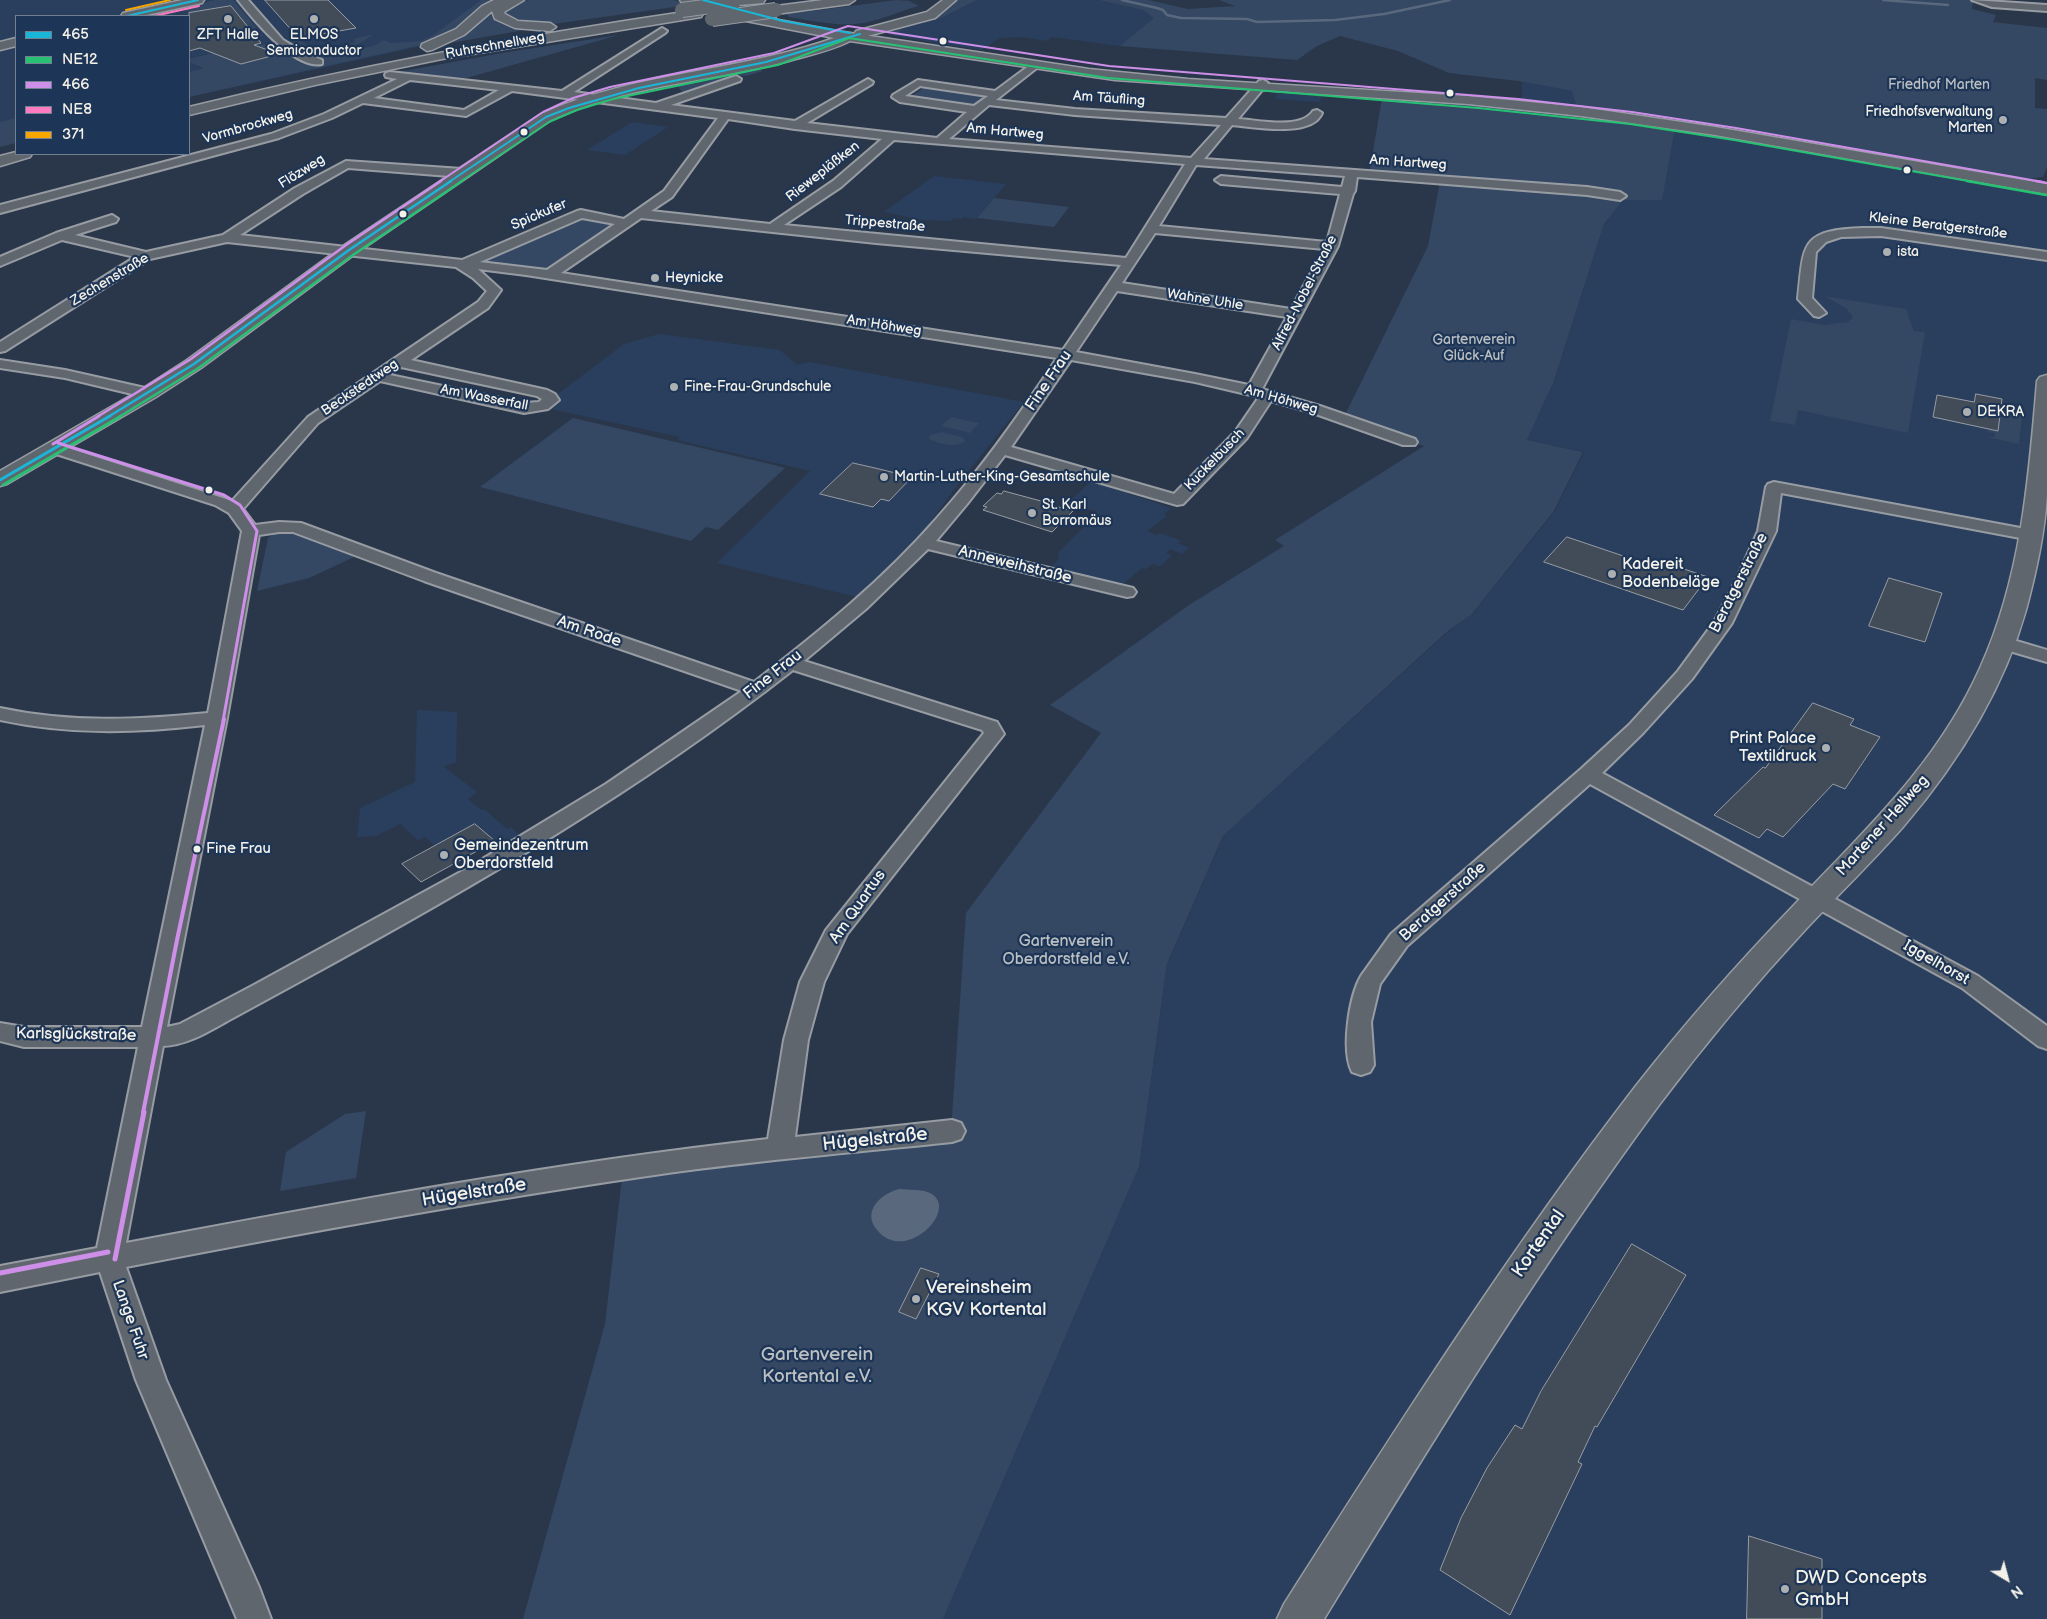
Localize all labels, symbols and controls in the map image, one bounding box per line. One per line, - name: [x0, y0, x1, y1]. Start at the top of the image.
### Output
- marker: ZFT Halle: [222, 13, 234, 25]
- marker: ELMOS Semiconductor: [308, 13, 320, 25]
- legend: [15, 15, 190, 155]
- text: 465: [62, 25, 89, 44]
- place label: ZFT Halle: [197, 27, 259, 43]
- place label: ELMOS Semiconductor: [266, 27, 362, 59]
- street label: Ruhrschnellweg: [444, 29, 546, 63]
- unlabelled marker: [938, 36, 948, 46]
- text: NE12: [62, 50, 98, 69]
- text: 466: [62, 75, 89, 94]
- park label: Friedhof Marten: [1888, 77, 1990, 93]
- street label: Am Täufling: [1072, 88, 1146, 110]
- unlabelled marker: [1445, 88, 1455, 98]
- text: NE8: [62, 100, 92, 119]
- place label: Friedhofsverwaltung Marten: [1865, 104, 1993, 136]
- street label: Vormbrockweg: [201, 106, 295, 148]
- marker: Friedhofsverwaltung Marten: [1997, 114, 2009, 126]
- street label: Am Hartweg: [966, 120, 1044, 144]
- text: 371: [62, 125, 84, 144]
- unlabelled marker: [519, 127, 529, 137]
- street label: Riewepläßken: [783, 138, 863, 206]
- street label: Flözweg: [276, 151, 328, 193]
- street label: Am Hartweg: [1369, 152, 1447, 174]
- unlabelled marker: [1902, 165, 1912, 175]
- street label: Spickufer: [509, 196, 569, 234]
- unlabelled marker: [398, 209, 408, 219]
- street label: Kleine Beratgerstraße: [1868, 209, 2008, 243]
- street label: Trippestraße: [844, 212, 926, 236]
- street label: Alfred-Nobel-Straße: [1269, 233, 1341, 353]
- place label: ista: [1897, 244, 1919, 260]
- marker: ista: [1881, 246, 1893, 258]
- street label: Zechenstraße: [68, 250, 152, 310]
- place label: Heynicke: [665, 270, 723, 286]
- marker: Heynicke: [649, 272, 661, 284]
- street label: Wahne Uhle: [1166, 286, 1244, 314]
- street label: Am Höhweg: [845, 312, 923, 340]
- park label: Gartenverein Glück-Auf: [1433, 332, 1515, 364]
- street label: Fine Frau: [1022, 347, 1076, 415]
- street label: Beckstedtweg: [318, 356, 402, 420]
- place label: Fine-Frau-Grundschule: [684, 379, 831, 395]
- street label: Am Wasserfall: [439, 381, 529, 415]
- marker: Fine-Frau-Grundschule: [668, 381, 680, 393]
- street label: Am Höhweg: [1242, 382, 1320, 418]
- place label: DEKRA: [1977, 404, 2024, 420]
- marker: DEKRA: [1961, 406, 1973, 418]
- street label: Kuckelbusch: [1181, 425, 1249, 495]
- place label: Martin-Luther-King-Gesamtschule: [894, 469, 1110, 485]
- marker: Martin-Luther-King-Gesamtschule: [878, 471, 890, 483]
- unlabelled marker: [204, 485, 214, 495]
- place label: St. Karl Borromäus: [1042, 497, 1112, 530]
- marker: St. Karl Borromäus: [1026, 507, 1038, 519]
- street label: Beratgerstraße: [1706, 530, 1772, 636]
- street label: Anneweihstraße: [957, 542, 1073, 588]
- place label: Kadereit Bodenbeläge: [1622, 555, 1720, 593]
- marker: Kadereit Bodenbeläge: [1606, 568, 1618, 580]
- street label: Am Rode: [554, 612, 624, 652]
- street label: Fine Frau: [740, 646, 806, 704]
- place label: Print Palace Textildruck: [1729, 729, 1816, 767]
- marker: Print Palace Textildruck: [1820, 742, 1832, 754]
- street label: Martener Hellweg: [1833, 772, 1933, 880]
- place label: Gemeindezentrum Oberdorstfeld: [454, 836, 588, 874]
- place label: Fine Frau: [206, 840, 271, 858]
- marker: Fine Frau: [192, 844, 202, 854]
- marker: Gemeindezentrum Oberdorstfeld: [438, 849, 450, 861]
- street label: Beratgerstraße: [1396, 858, 1490, 946]
- street label: Am Quartus: [826, 867, 890, 947]
- park label: Gartenverein Oberdorstfeld e.V.: [1002, 932, 1130, 970]
- street label: Iggelhorst: [1900, 936, 1972, 990]
- street label: Karlsglückstraße: [16, 1024, 136, 1046]
- street label: Hügelstraße: [821, 1123, 929, 1157]
- street label: Hügelstraße: [420, 1173, 528, 1213]
- street label: Kortental: [1507, 1206, 1571, 1282]
- place label: Vereinsheim KGV Kortental: [926, 1277, 1047, 1321]
- street label: Lange Fuhr: [107, 1278, 153, 1362]
- marker: Vereinsheim KGV Kortental: [910, 1293, 922, 1305]
- park label: Gartenverein Kortental e.V.: [761, 1344, 873, 1388]
- north arrow: [1982, 1554, 2032, 1604]
- place label: DWD Concepts GmbH: [1795, 1567, 1927, 1611]
- text: N: [2007, 1581, 2026, 1601]
- marker: DWD Concepts GmbH: [1779, 1583, 1791, 1595]

